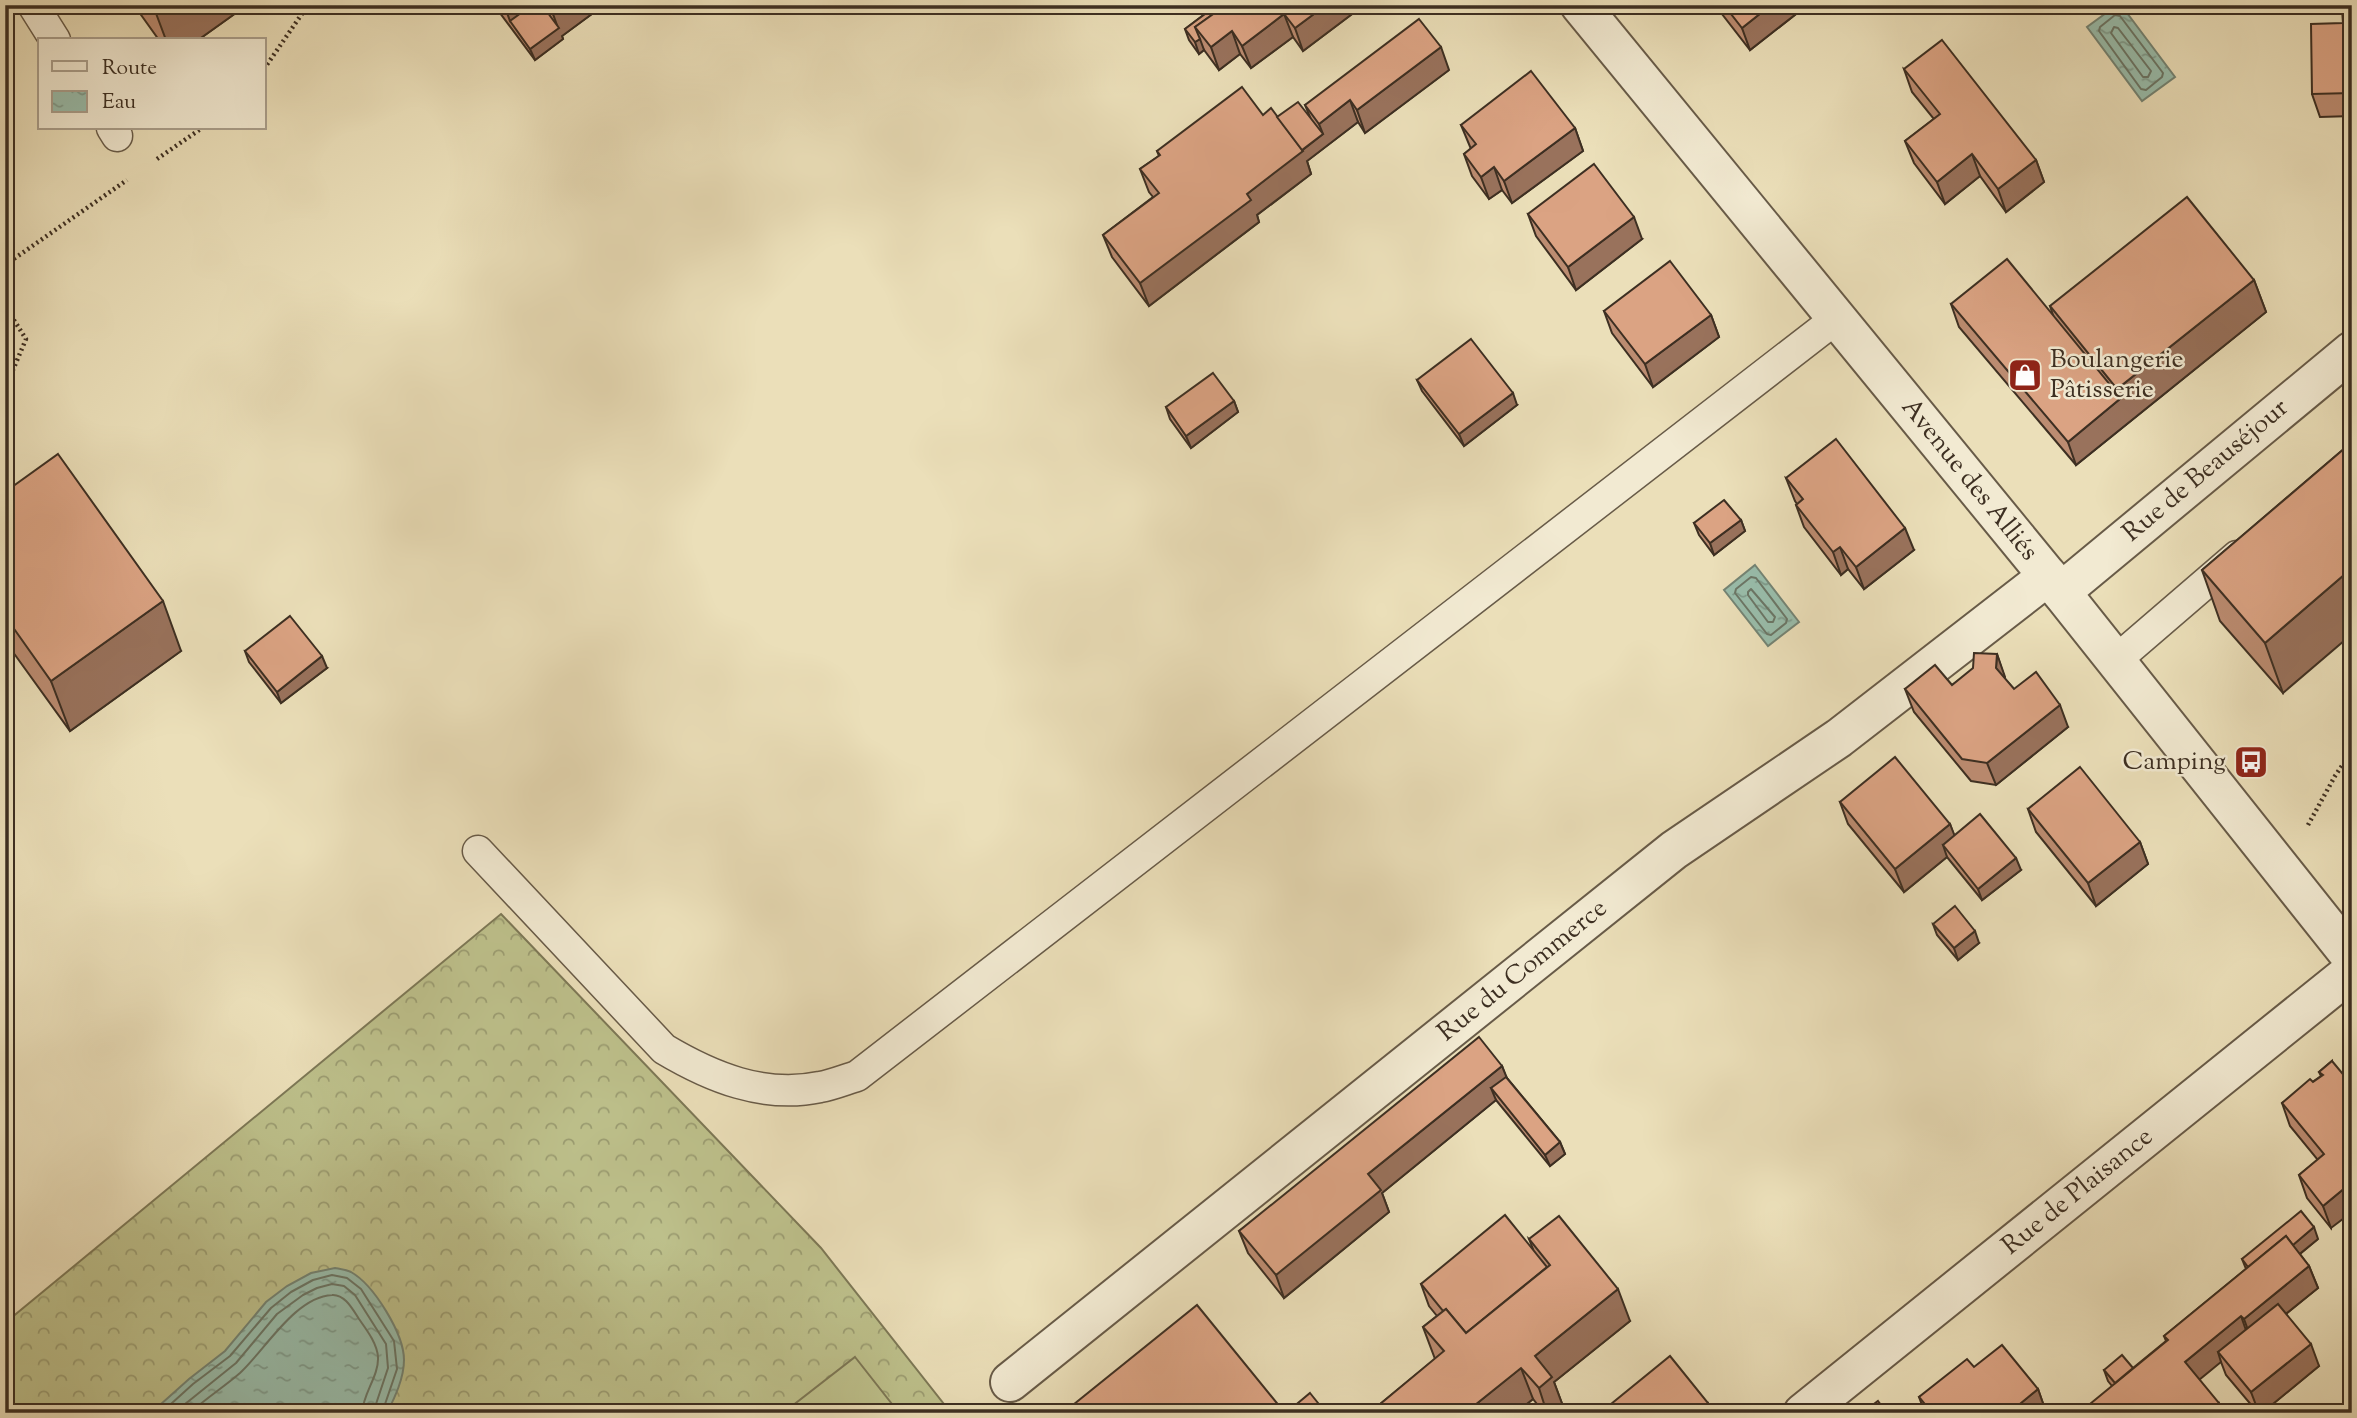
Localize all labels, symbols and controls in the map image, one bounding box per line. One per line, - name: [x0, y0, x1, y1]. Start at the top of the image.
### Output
- legend: [38, 38, 266, 130]
- text: Route: [102, 54, 157, 84]
- text: Eau: [102, 88, 136, 118]
- place label: Boulangerie Pâtisserie: [2050, 342, 2184, 409]
- shop icon: Boulangerie Pâtisserie: [2006, 356, 2044, 394]
- street label: Rue de Beauséjour: [2115, 390, 2297, 551]
- street label: Avenue des Alliés: [1892, 391, 2046, 569]
- bus stop icon: Camping: [2232, 743, 2270, 781]
- place label: Camping: [2123, 744, 2226, 781]
- street label: Rue du Commerce: [1430, 891, 1616, 1051]
- street label: Rue de Plaisance: [1994, 1119, 2162, 1265]

